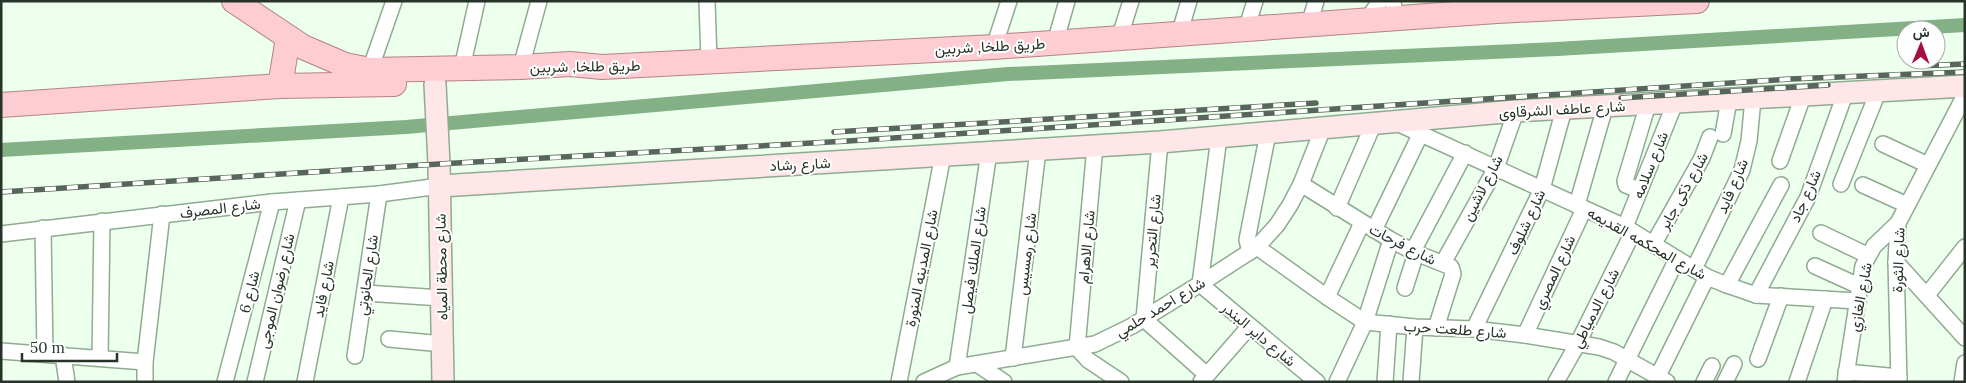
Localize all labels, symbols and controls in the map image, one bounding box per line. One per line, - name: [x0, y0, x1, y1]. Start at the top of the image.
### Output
- north arrow: [1896, 20, 1946, 70]
- text: ش: [1913, 23, 1930, 41]
- street label: طريق طلخا, شربين: [934, 34, 1046, 59]
- street label: طريق طلخا, شربين: [530, 56, 641, 77]
- street label: شارع عاطف الشرقاوى: [1498, 96, 1626, 124]
- street label: شارع سلامه: [1628, 128, 1674, 202]
- street label: شارع ذكى جابر: [1653, 149, 1714, 235]
- street label: شارع لاشين: [1457, 152, 1508, 225]
- street label: شارع رشاد: [769, 153, 831, 177]
- street label: شارع فايد: [1712, 156, 1754, 217]
- street label: شارع جاد: [1785, 167, 1827, 226]
- street label: شارع شلوف: [1503, 186, 1551, 259]
- street label: شارع التحرير: [1139, 193, 1167, 270]
- street label: شارع المصرف: [179, 194, 262, 224]
- street label: شارع المحكمه القديمه: [1583, 202, 1710, 285]
- street label: شارع الملك فيصل: [956, 205, 992, 315]
- street label: شارع المدينه المنورة: [900, 208, 944, 329]
- street label: شارع الاهرام: [1073, 209, 1101, 285]
- street label: شارع رمسيس: [1012, 212, 1042, 296]
- street label: شارع محطة المياه: [431, 213, 453, 321]
- street label: شارع فرحات: [1365, 219, 1440, 271]
- street label: شارع الثورة: [1887, 227, 1911, 293]
- street label: شارع رضوان الموجى: [254, 231, 300, 351]
- street label: شارع المصري: [1529, 232, 1583, 314]
- street label: شارع الحانوتي: [352, 233, 386, 317]
- street label: شارع فايد: [308, 259, 340, 319]
- street label: شارع الغازي: [1844, 261, 1880, 334]
- street label: شارع الدمياطي: [1567, 265, 1627, 353]
- street label: شارع 6: [235, 269, 265, 316]
- street label: شارع احمد حلمي: [1112, 273, 1211, 345]
- street label: شارع داير البندر: [1216, 297, 1300, 372]
- street label: شارع طلعت حرب: [1403, 316, 1507, 344]
- scale bar: [22, 330, 118, 362]
- text: 50 m: [30, 338, 65, 357]

